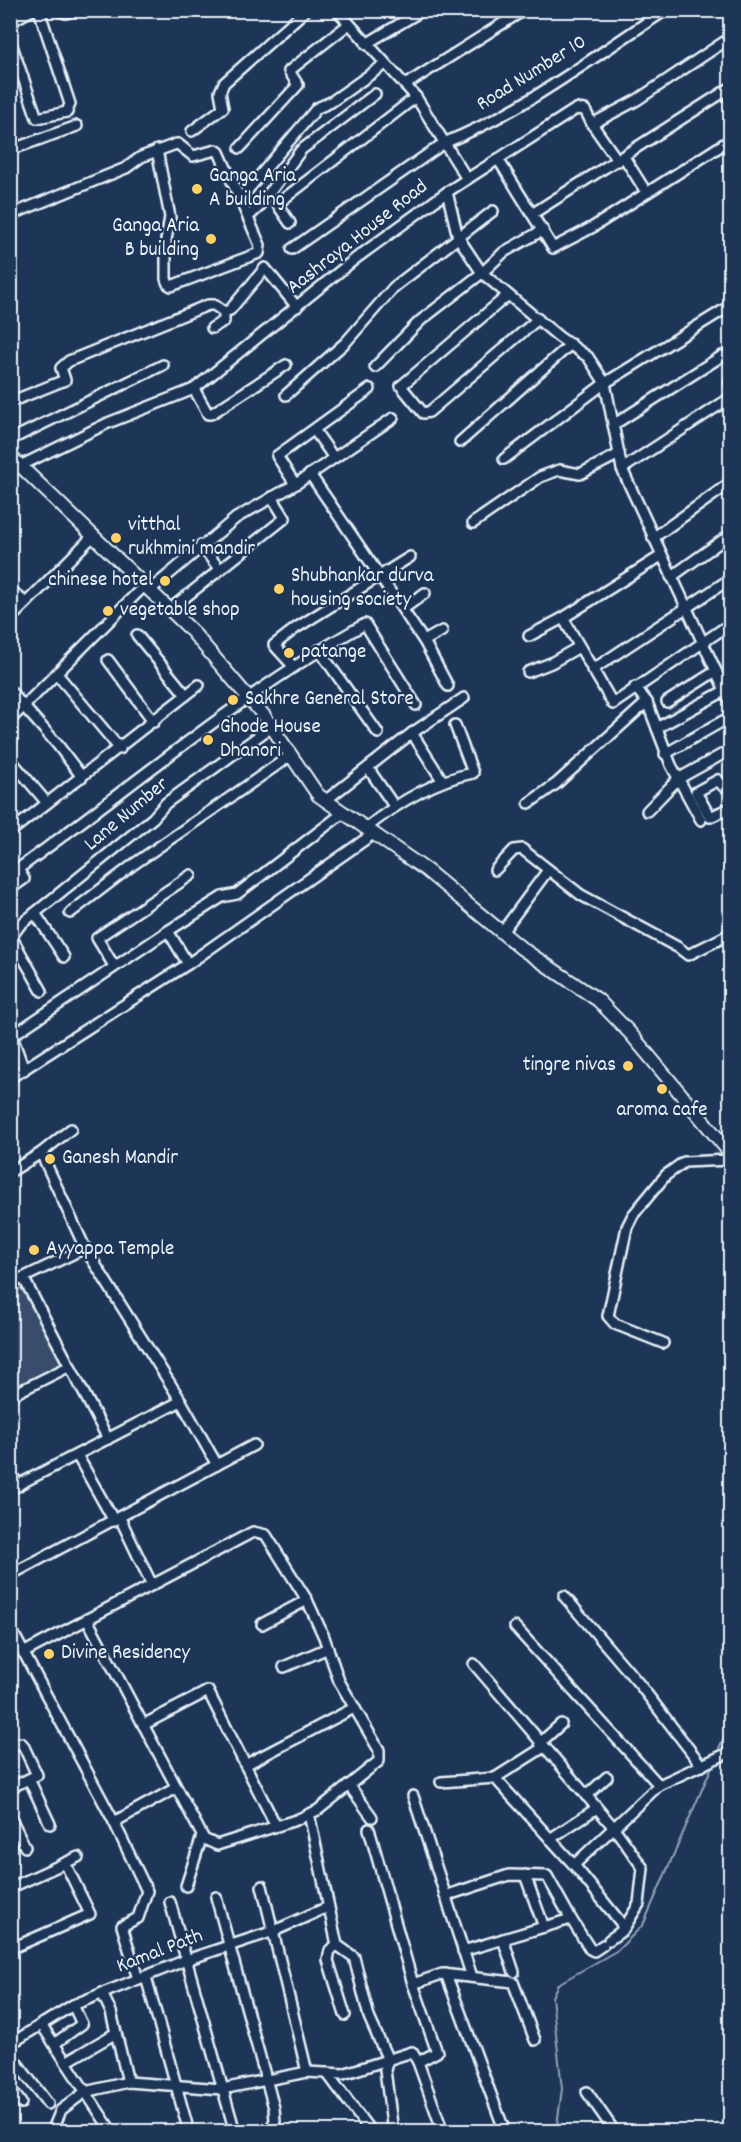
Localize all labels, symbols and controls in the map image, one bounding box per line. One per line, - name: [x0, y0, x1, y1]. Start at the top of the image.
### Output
- street label: Road Number 10: [471, 28, 593, 120]
- place label: Ganga Aria A building: [209, 162, 297, 216]
- street label: Aashraya House Road: [281, 173, 435, 303]
- marker: Ganga Aria A building: [190, 182, 204, 196]
- place label: Ganga Aria B building: [112, 212, 200, 266]
- marker: Ganga Aria B building: [204, 232, 218, 246]
- place label: vitthal rukhmini mandir: [128, 511, 255, 565]
- marker: vitthal rukhmini mandir: [109, 531, 123, 545]
- place label: Shubhankar durva housing society: [291, 562, 435, 616]
- place label: chinese hotel: [48, 566, 153, 596]
- marker: chinese hotel: [158, 574, 172, 588]
- marker: Shubhankar durva housing society: [272, 582, 286, 596]
- place label: vegetable shop: [120, 596, 240, 626]
- marker: vegetable shop: [101, 604, 115, 618]
- place label: patange: [301, 638, 366, 668]
- marker: patange: [282, 646, 296, 660]
- place label: Sakhre General Store: [245, 685, 414, 715]
- marker: Sakhre General Store: [226, 693, 240, 707]
- place label: Ghode House Dhanori: [220, 713, 321, 767]
- marker: Ghode House Dhanori: [201, 733, 215, 747]
- street label: Lane Number: [78, 771, 176, 859]
- place label: tingre nivas: [523, 1051, 616, 1081]
- marker: tingre nivas: [621, 1059, 635, 1073]
- marker: aroma cafe: [655, 1082, 669, 1096]
- place label: aroma cafe: [617, 1096, 708, 1126]
- place label: Ganesh Mandir: [62, 1144, 178, 1174]
- marker: Ganesh Mandir: [43, 1152, 57, 1166]
- place label: Ayyappa Temple: [46, 1235, 174, 1265]
- marker: Ayyappa Temple: [27, 1243, 41, 1257]
- place label: Divine Residency: [61, 1639, 190, 1669]
- marker: Divine Residency: [42, 1647, 56, 1661]
- street label: Kamal Path: [112, 1922, 208, 1982]

